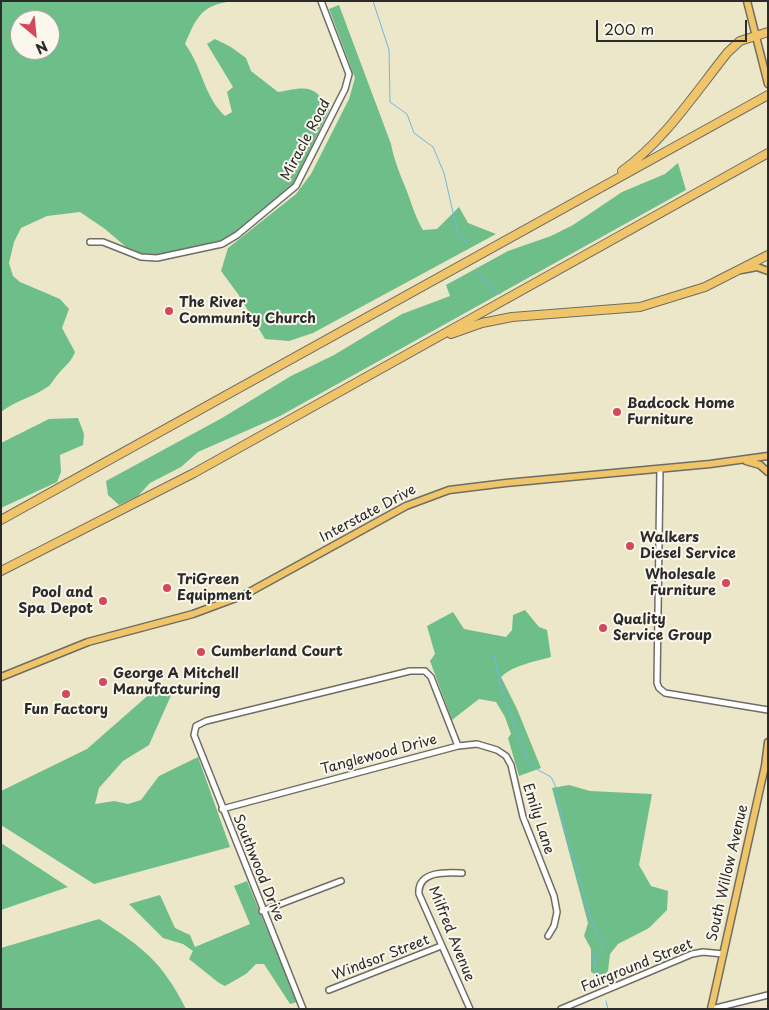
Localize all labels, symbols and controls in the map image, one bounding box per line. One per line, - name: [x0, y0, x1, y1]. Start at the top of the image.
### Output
- north arrow: [10, 10, 60, 60]
- scale bar: [599, 10, 750, 42]
- text: 200 m: [604, 17, 654, 40]
- text: N: [32, 36, 52, 60]
- street label: Miracle Road: [278, 97, 334, 183]
- place label: The River Community Church: [179, 295, 316, 328]
- marker: The River Community Church: [163, 305, 175, 317]
- place label: Badcock Home Furniture: [627, 396, 735, 428]
- marker: Badcock Home Furniture: [611, 406, 623, 418]
- street label: Interstate Drive: [317, 482, 419, 546]
- place label: Walkers Diesel Service: [640, 530, 736, 562]
- marker: Walkers Diesel Service: [624, 540, 636, 552]
- place label: Wholesale Furniture: [645, 567, 716, 600]
- place label: TriGreen Equipment: [177, 572, 252, 604]
- marker: Wholesale Furniture: [720, 577, 732, 589]
- marker: TriGreen Equipment: [161, 582, 173, 594]
- place label: Pool and Spa Depot: [19, 585, 93, 618]
- marker: Pool and Spa Depot: [97, 595, 109, 607]
- place label: Quality Service Group: [613, 612, 712, 644]
- marker: Quality Service Group: [597, 622, 609, 634]
- place label: Cumberland Court: [211, 644, 343, 660]
- marker: Cumberland Court: [195, 646, 207, 658]
- place label: George A Mitchell Manufacturing: [113, 666, 239, 699]
- marker: George A Mitchell Manufacturing: [97, 676, 109, 688]
- marker: Fun Factory: [60, 688, 72, 700]
- place label: Fun Factory: [24, 702, 108, 718]
- street label: Tanglewood Drive: [319, 731, 439, 779]
- street label: Emily Lane: [519, 781, 557, 857]
- street label: South Willow Avenue: [704, 803, 752, 943]
- street label: Southwood Drive: [229, 812, 287, 924]
- street label: Milfred Avenue: [424, 884, 478, 984]
- street label: Windsor Street: [330, 932, 432, 984]
- street label: Fairground Street: [579, 936, 695, 996]

